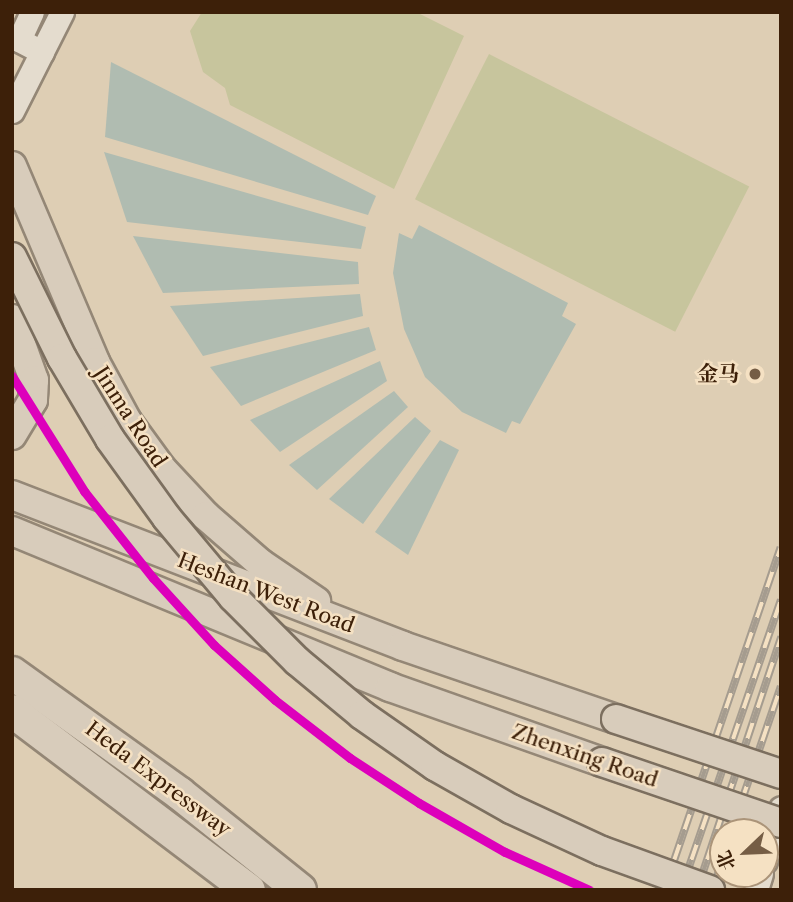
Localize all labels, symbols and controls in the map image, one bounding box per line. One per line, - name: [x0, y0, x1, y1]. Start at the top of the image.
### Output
- place label: 金马: [697, 361, 739, 387]
- street label: Jinma Road: [88, 362, 172, 472]
- marker: 金马: [745, 364, 765, 384]
- street label: Heshan West Road: [174, 547, 358, 639]
- street label: Heda Expressway: [80, 716, 236, 842]
- street label: Zhenxing Road: [509, 719, 661, 793]
- north arrow: [709, 818, 779, 888]
- text: 北: [712, 847, 740, 874]

